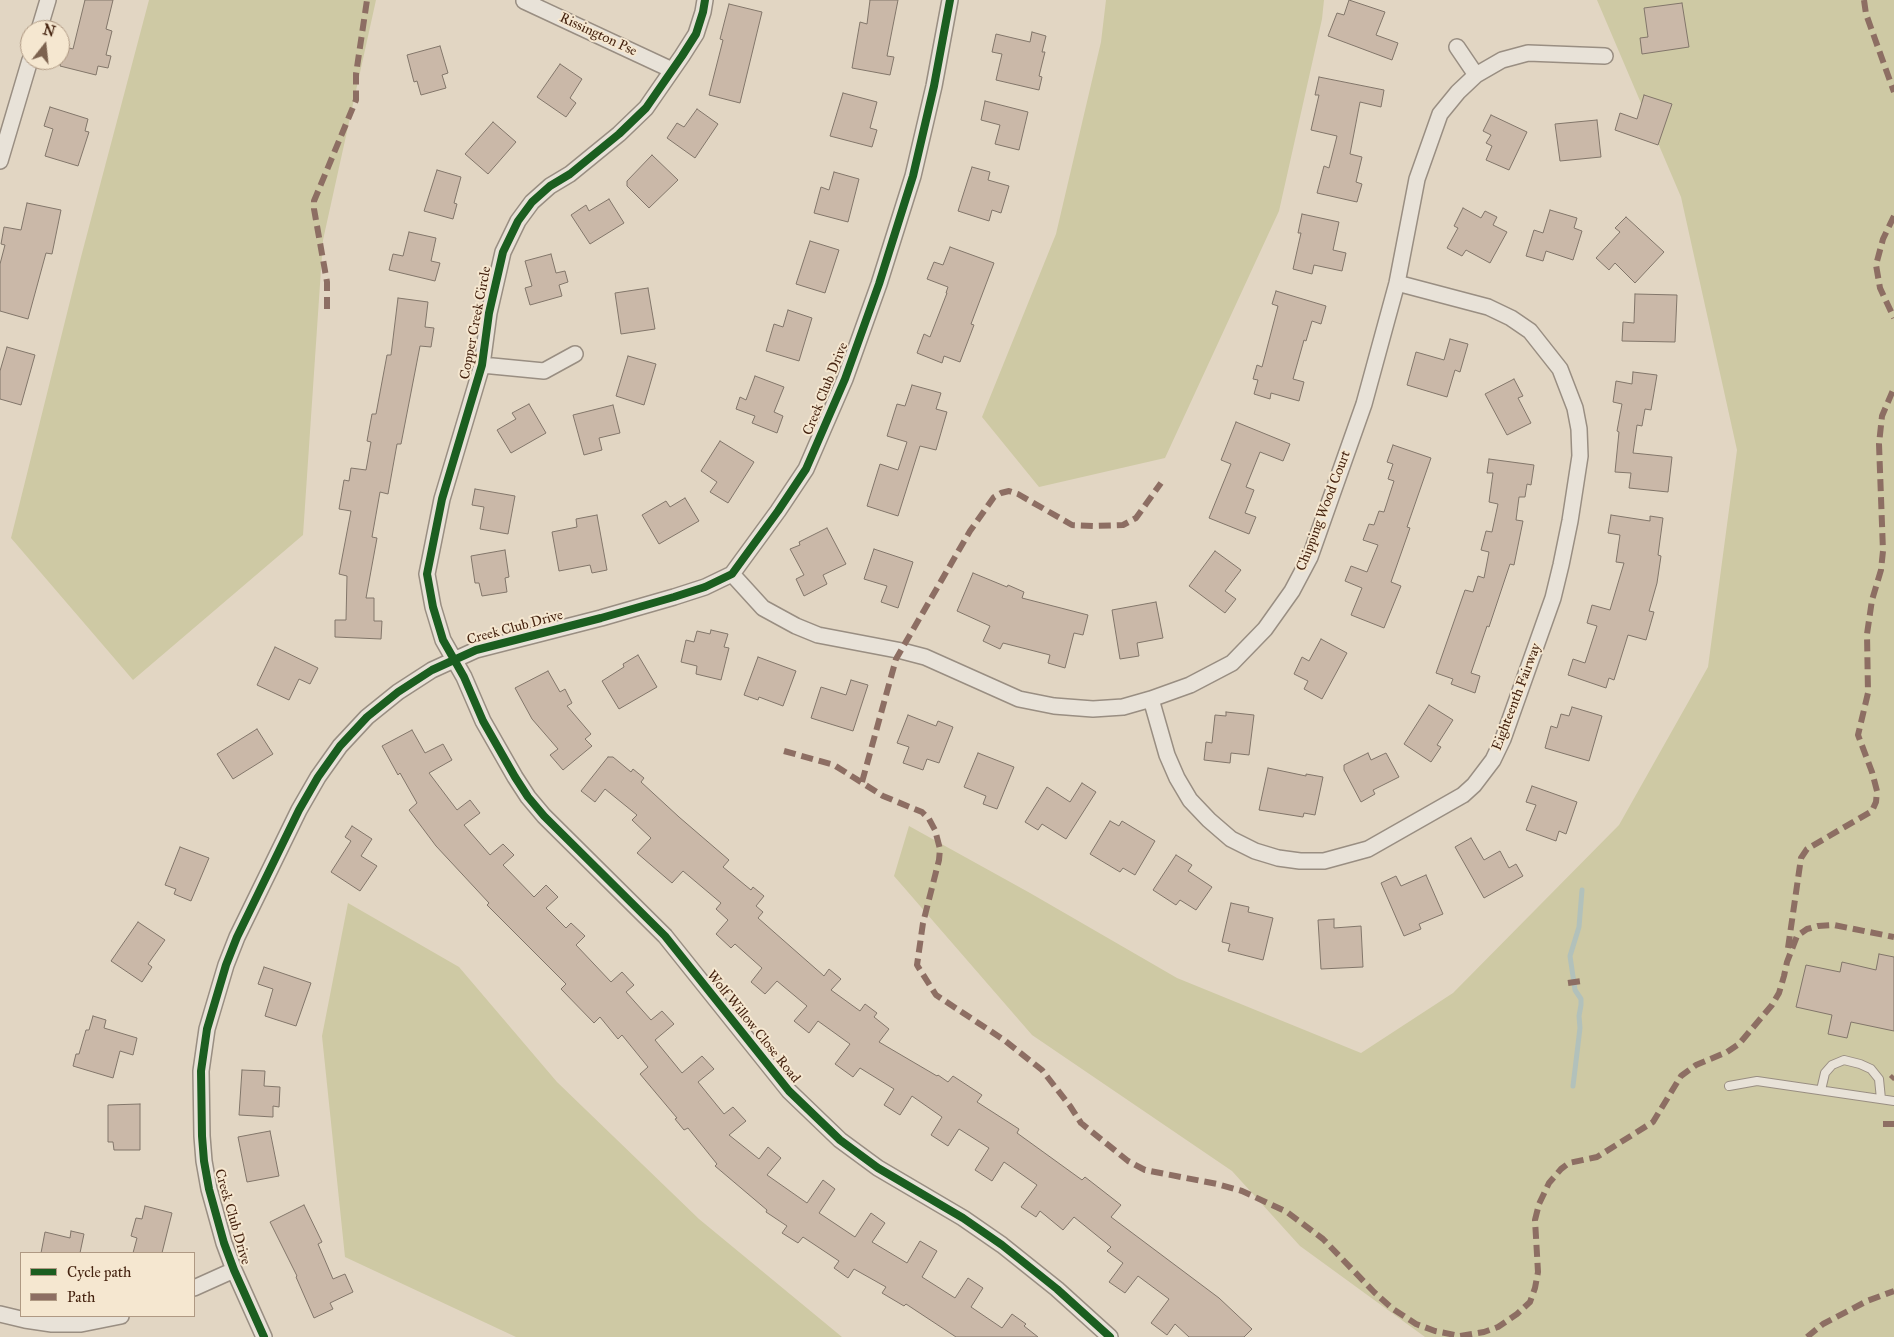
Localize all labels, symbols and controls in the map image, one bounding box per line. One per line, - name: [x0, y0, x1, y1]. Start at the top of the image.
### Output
- street label: Rissington Pse: [557, 10, 639, 60]
- north arrow: [20, 20, 70, 70]
- text: N: [41, 21, 57, 41]
- street label: Copper Creek Circle: [457, 265, 495, 381]
- street label: Creek Club Drive: [800, 340, 852, 438]
- street label: Chipping Wood Court: [1293, 448, 1355, 574]
- street label: Creek Club Drive: [465, 607, 565, 649]
- street label: Eighteenth Fairway: [1489, 641, 1545, 753]
- street label: Wolf Willow Close Road: [703, 968, 803, 1086]
- street label: Creek Club Drive: [210, 1167, 254, 1267]
- legend: [20, 1252, 195, 1317]
- text: Cycle path: [67, 1263, 131, 1281]
- text: Path: [67, 1288, 95, 1306]

